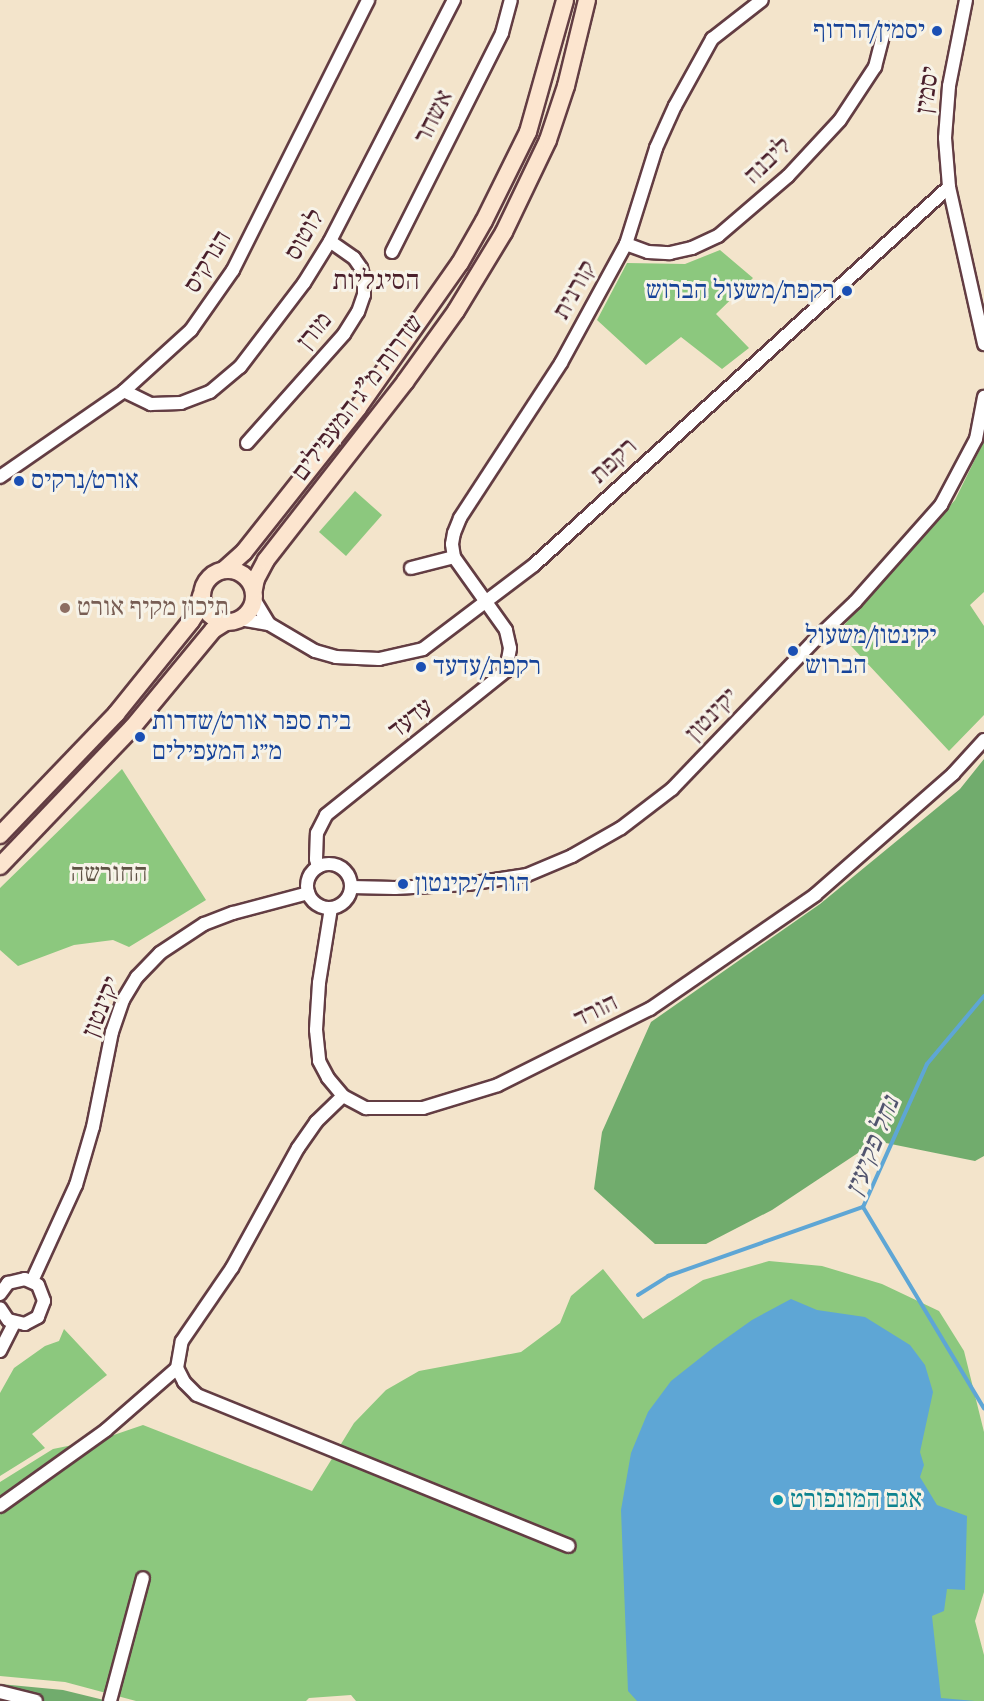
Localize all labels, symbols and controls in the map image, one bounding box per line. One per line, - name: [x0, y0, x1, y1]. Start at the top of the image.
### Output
- place label: יסמין/הרדוף: [813, 15, 925, 47]
- marker: יסמין/הרדוף: [930, 24, 944, 38]
- street label: יסמין: [909, 64, 947, 116]
- street label: אשחר: [407, 85, 461, 149]
- street label: ליבנה: [737, 131, 799, 191]
- street label: לוטוס: [278, 204, 332, 266]
- street label: הנרקיס: [177, 225, 239, 299]
- street label: קורנית: [546, 255, 604, 325]
- district label: הסיגליות: [332, 265, 420, 297]
- place label: רקפת/משעול הברוש: [646, 275, 835, 307]
- marker: רקפת/משעול הברוש: [840, 284, 854, 298]
- street label: מורן: [290, 306, 340, 356]
- street label: שדרות מ"ג המעפילים: [285, 309, 431, 487]
- street label: רקפת: [584, 431, 644, 491]
- place label: אורט/נרקיס: [31, 465, 139, 497]
- marker: אורט/נרקיס: [12, 474, 26, 488]
- place label: תיכון מקיף אורט: [77, 592, 229, 624]
- marker: תיכון מקיף אורט: [58, 601, 72, 615]
- place label: יקינטון/משעול הברוש: [805, 620, 937, 682]
- marker: יקינטון/משעול הברוש: [786, 644, 800, 658]
- place label: רקפת/עדעד: [433, 651, 541, 683]
- marker: רקפת/עדעד: [414, 660, 428, 674]
- street label: יקינטון: [679, 682, 745, 748]
- street label: עדעד: [382, 692, 440, 746]
- place label: בית ספר אורט/שדרות מ״ג המעפילים: [152, 706, 351, 768]
- marker: בית ספר אורט/שדרות מ״ג המעפילים: [133, 730, 147, 744]
- park label: החורשה: [70, 858, 148, 890]
- place label: הורד/יקינטון: [415, 868, 530, 900]
- marker: הורד/יקינטון: [396, 877, 410, 891]
- street label: יקינטון: [76, 972, 128, 1042]
- street label: הורד: [569, 987, 623, 1035]
- water label: נחל פקיעין: [838, 1092, 906, 1200]
- place label: אגם המונפורט: [790, 1484, 922, 1516]
- marker: אגם המונפורט: [771, 1493, 785, 1507]

